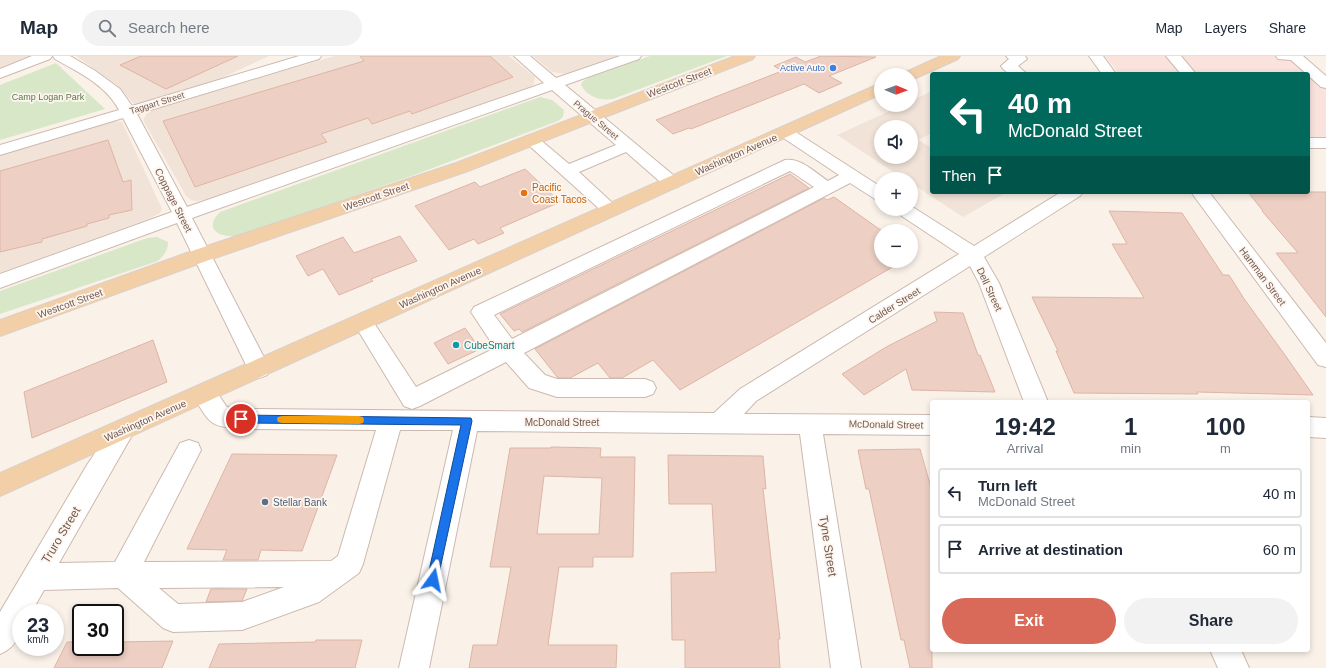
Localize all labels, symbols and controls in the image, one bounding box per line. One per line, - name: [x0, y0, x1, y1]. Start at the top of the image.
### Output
- search box: [82, 10, 362, 46]
- text: Map: [20, 17, 58, 38]
- icon: search: [96, 17, 118, 39]
- text: Search here: [128, 19, 210, 36]
- text: Map: [1155, 20, 1183, 36]
- text: Layers: [1205, 20, 1247, 36]
- text: Share: [1269, 20, 1306, 36]
- place label: Active Auto: [780, 63, 825, 73]
- marker: Active Auto: [828, 63, 838, 73]
- street label: Westcott Street: [645, 65, 713, 100]
- north arrow: [874, 68, 918, 112]
- map controls: [874, 68, 918, 268]
- icon: left: [942, 88, 994, 140]
- text: 40 m: [1008, 88, 1072, 119]
- street label: Taggart Street: [129, 90, 186, 116]
- park label: Camp Logan Park: [12, 92, 85, 102]
- street label: Prague Street: [572, 98, 621, 142]
- button: sound: [874, 120, 918, 164]
- text: McDonald Street: [1008, 121, 1142, 141]
- street label: Washington Avenue: [694, 131, 779, 177]
- icon: arrive: [984, 164, 1006, 186]
- street label: Coppage Street: [153, 167, 194, 234]
- text: Then: [942, 167, 976, 184]
- button: +: [874, 172, 918, 216]
- street label: Westcott Street: [342, 180, 410, 213]
- place label: Pacific Coast Tacos: [532, 182, 587, 205]
- marker: Pacific Coast Tacos: [519, 188, 529, 198]
- button: −: [874, 224, 918, 268]
- street label: Hamman Street: [1237, 245, 1288, 308]
- street label: Washington Avenue: [398, 264, 483, 310]
- street label: Dell Street: [975, 266, 1004, 313]
- street label: Calder Street: [866, 285, 922, 326]
- street label: Westcott Street: [36, 287, 104, 320]
- marker: CubeSmart: [451, 340, 461, 350]
- place label: CubeSmart: [464, 340, 515, 351]
- street label: Washington Avenue: [103, 397, 188, 443]
- pin: [224, 402, 258, 436]
- icon: arrive: [230, 408, 252, 430]
- text: 19:42: [994, 413, 1056, 440]
- text: 1: [1124, 413, 1137, 440]
- text: 100: [1206, 413, 1246, 440]
- street label: McDonald Street: [525, 417, 599, 428]
- street label: McDonald Street: [849, 418, 924, 431]
- text: Arrival: [1007, 441, 1044, 456]
- text: min: [1120, 441, 1141, 456]
- text: m: [1220, 441, 1231, 456]
- text: Turn left: [978, 477, 1037, 494]
- icon: left: [944, 482, 966, 504]
- text: 40 m: [1263, 485, 1296, 502]
- text: McDonald Street: [978, 494, 1075, 509]
- marker: Stellar Bank: [260, 497, 270, 507]
- place label: Stellar Bank: [273, 497, 328, 508]
- street label: Truro Street: [39, 504, 84, 566]
- street label: Tyne Street: [816, 515, 840, 578]
- icon: arrive: [944, 538, 966, 560]
- text: Arrive at destination: [978, 541, 1123, 558]
- text: 60 m: [1263, 541, 1296, 558]
- position arrow: [412, 559, 454, 601]
- button: Exit: [942, 598, 1116, 644]
- button: Share: [1124, 598, 1298, 644]
- speed limit sign: 30: [72, 604, 124, 656]
- text: 23: [27, 614, 49, 636]
- text: km/h: [27, 634, 49, 645]

